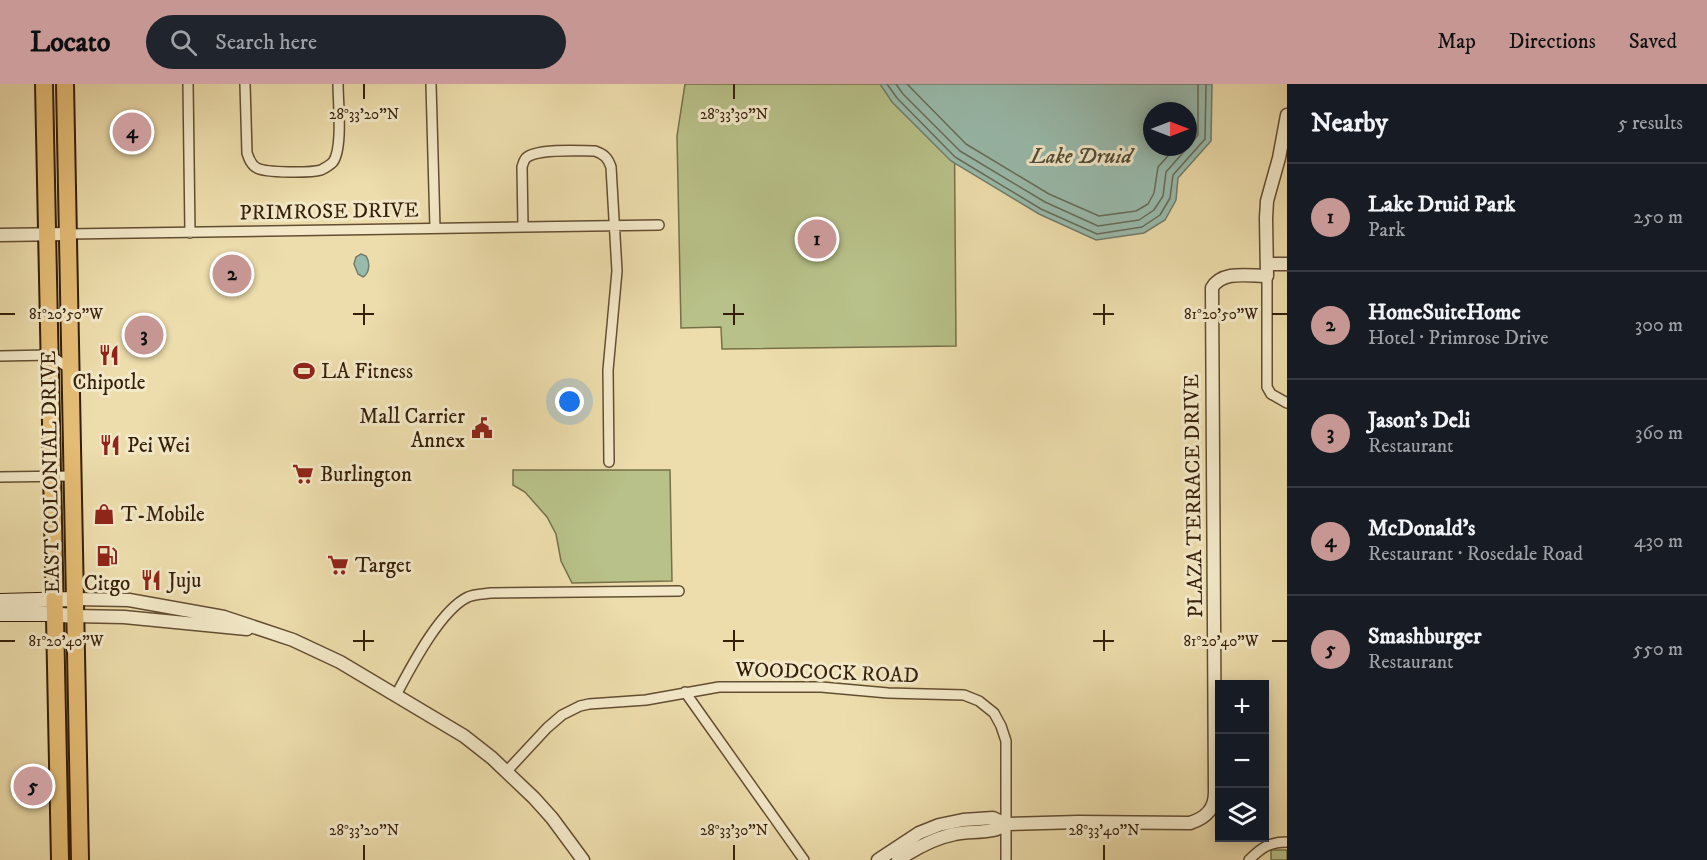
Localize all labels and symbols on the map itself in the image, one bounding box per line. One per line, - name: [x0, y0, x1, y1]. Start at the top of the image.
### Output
- north arrow: [1143, 102, 1197, 156]
- text: 28°33'20"N: [329, 105, 399, 124]
- text: 28°33'30"N: [700, 105, 768, 124]
- pin: 4: [112, 110, 152, 154]
- water label: Lake Druid: [1028, 143, 1135, 170]
- street label: PRIMROSE DRIVE: [239, 197, 419, 227]
- pin: 1: [798, 216, 836, 262]
- pin: 2: [212, 252, 252, 297]
- text: 81°20'50"W: [29, 305, 103, 324]
- text: 81°20'50"W: [1184, 305, 1258, 324]
- pin: 3: [124, 312, 164, 358]
- restaurant icon: Chipotle: [97, 343, 121, 367]
- street label: EAST COLONIAL DRIVE: [36, 350, 66, 594]
- sports icon: LA Fitness: [292, 359, 316, 383]
- place label: LA Fitness: [321, 359, 413, 385]
- place label: Chipotle: [73, 370, 146, 396]
- street label: PLAZA TERRACE DRIVE: [1179, 374, 1209, 618]
- your location: [555, 387, 584, 416]
- place label: Mall Carrier Annex: [359, 404, 465, 454]
- public building icon: Mall Carrier Annex: [470, 416, 494, 440]
- restaurant icon: Pei Wei: [98, 433, 122, 457]
- place label: Pei Wei: [127, 433, 190, 459]
- supermarket icon: Burlington: [291, 462, 315, 486]
- place label: Burlington: [320, 462, 412, 488]
- shop icon: T-Mobile: [92, 502, 116, 526]
- place label: T-Mobile: [121, 502, 205, 528]
- fuel station icon: Citgo: [95, 544, 119, 568]
- supermarket icon: Target: [326, 553, 350, 577]
- place label: Target: [355, 553, 412, 579]
- restaurant icon: Juju: [139, 568, 163, 592]
- place label: Juju: [166, 568, 201, 594]
- place label: Citgo: [84, 571, 130, 597]
- text: 81°20'40"W: [29, 632, 104, 651]
- text: 81°20'40"W: [1184, 632, 1259, 651]
- street label: WOODCOCK ROAD: [734, 657, 919, 689]
- pin: 5: [14, 764, 52, 808]
- text: 28°33'20"N: [329, 821, 399, 840]
- text: 28°33'30"N: [700, 821, 768, 840]
- text: 28°33'40"N: [1068, 821, 1140, 840]

